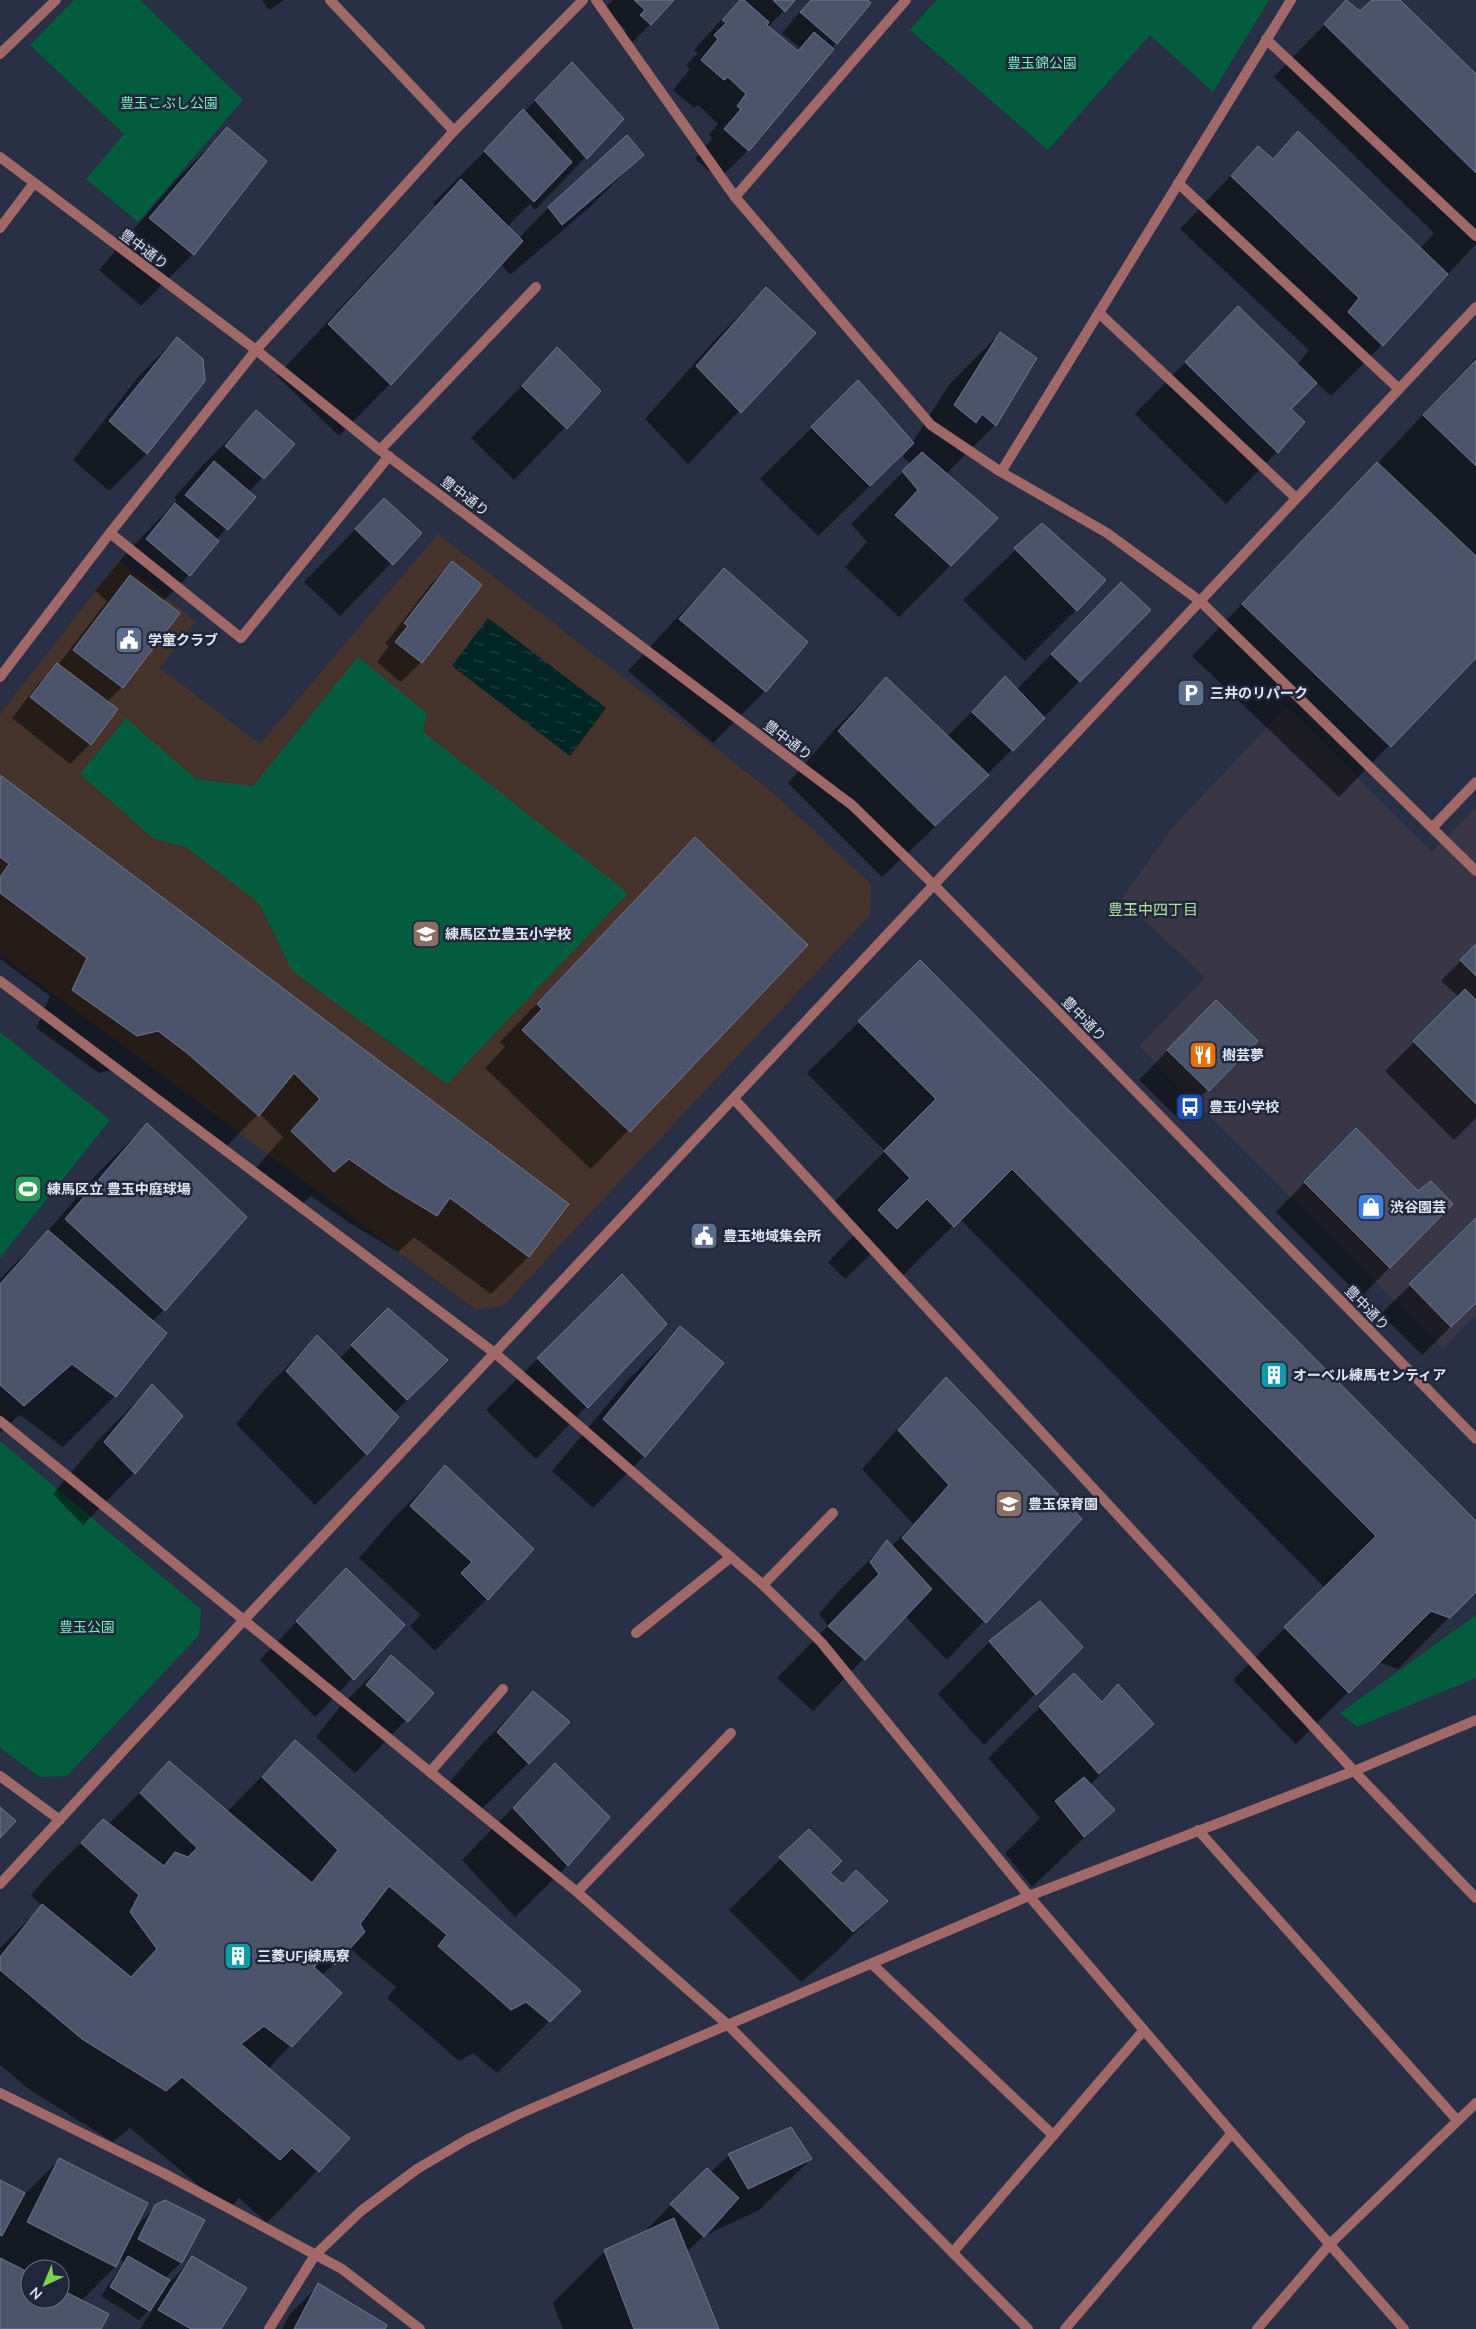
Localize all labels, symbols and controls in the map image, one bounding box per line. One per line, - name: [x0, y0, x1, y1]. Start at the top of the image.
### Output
- park label: 豊玉錦公園: [1007, 54, 1077, 72]
- park label: 豊玉こぶし公園: [120, 94, 218, 112]
- street label: 豊中通り: [116, 225, 172, 273]
- street label: 豊中通り: [437, 472, 493, 520]
- public building icon: 学童クラブ: [114, 625, 144, 655]
- place label: 学童クラブ: [148, 631, 218, 649]
- parking icon: 三井のリパーク: [1176, 678, 1206, 708]
- place label: 三井のリパーク: [1210, 684, 1308, 702]
- street label: 豊中通り: [760, 716, 816, 764]
- district label: 豊玉中四丁目: [1108, 900, 1198, 919]
- school or university icon: 練馬区立豊玉小学校: [411, 919, 441, 949]
- place label: 練馬区立豊玉小学校: [445, 925, 571, 943]
- street label: 豊中通り: [1058, 993, 1110, 1045]
- restaurant icon: 樹芸夢: [1188, 1040, 1218, 1070]
- place label: 樹芸夢: [1222, 1046, 1264, 1064]
- bus stop icon: 豊玉小学校: [1175, 1092, 1205, 1122]
- place label: 豊玉小学校: [1209, 1098, 1279, 1116]
- sports icon: 練馬区立 豊玉中庭球場: [13, 1174, 43, 1204]
- place label: 練馬区立 豊玉中庭球場: [47, 1180, 191, 1198]
- shop icon: 渋谷園芸: [1356, 1192, 1386, 1222]
- place label: 渋谷園芸: [1390, 1198, 1446, 1216]
- public building icon: 豊玉地域集会所: [689, 1221, 719, 1251]
- place label: 豊玉地域集会所: [723, 1227, 821, 1245]
- street label: 豊中通り: [1341, 1282, 1393, 1334]
- building icon: オーベル練馬センティア: [1259, 1360, 1289, 1390]
- place label: オーベル練馬センティア: [1293, 1366, 1446, 1384]
- school or university icon: 豊玉保育園: [994, 1489, 1024, 1519]
- place label: 豊玉保育園: [1028, 1495, 1098, 1513]
- park label: 豊玉公園: [59, 1618, 115, 1636]
- building icon: 三菱UFJ練馬寮: [223, 1941, 253, 1971]
- place label: 三菱UFJ練馬寮: [257, 1947, 350, 1965]
- north arrow: [20, 2259, 70, 2309]
- text: N: [26, 2283, 46, 2303]

